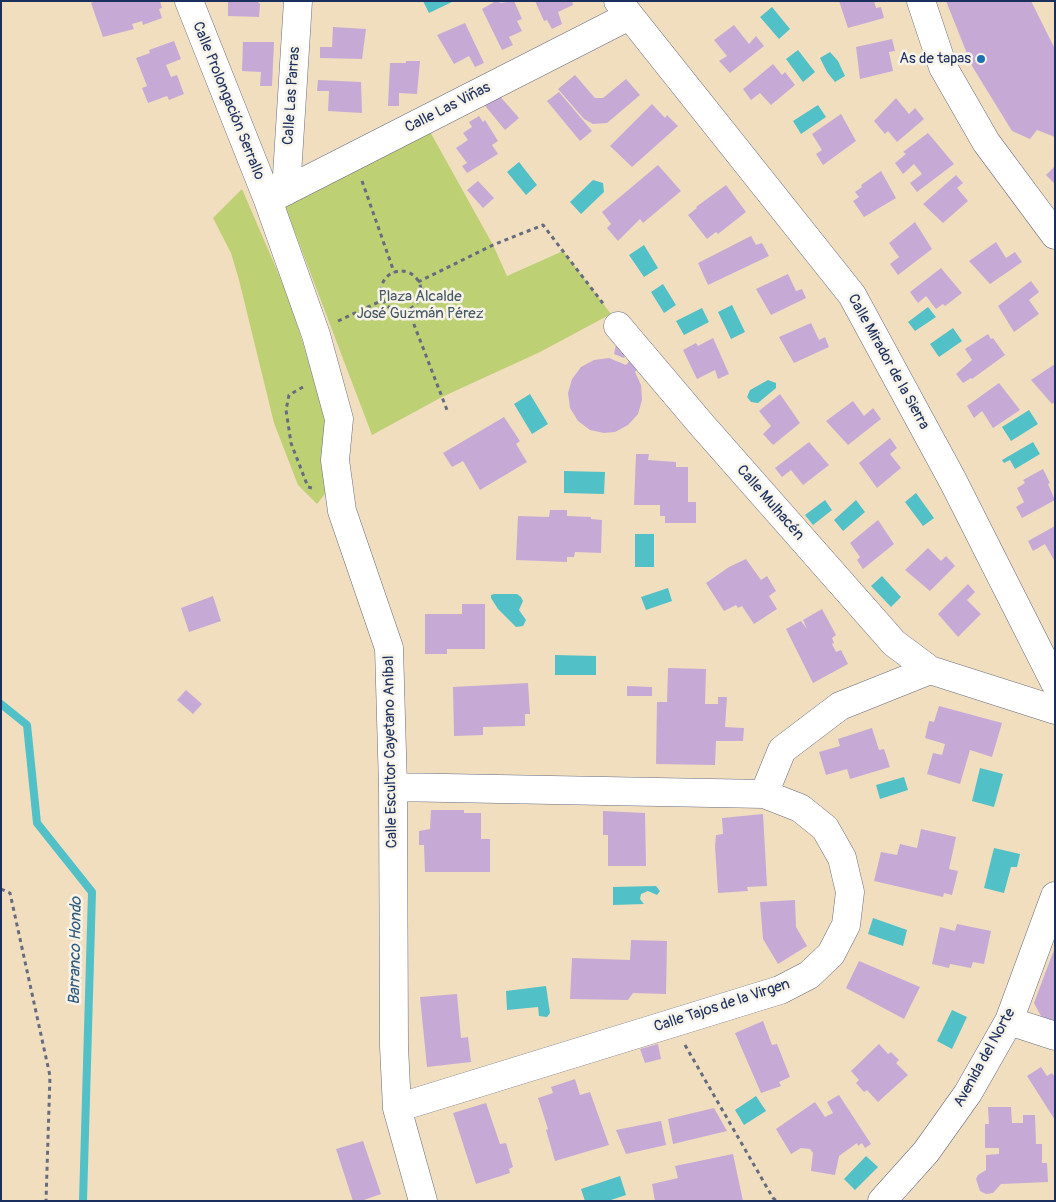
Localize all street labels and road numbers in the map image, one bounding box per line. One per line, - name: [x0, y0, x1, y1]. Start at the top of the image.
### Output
- street label: Calle Prolongación Serrallo: [188, 19, 268, 183]
- street label: Calle Las Parras: [280, 46, 304, 146]
- street label: Calle Las Viñas: [402, 79, 494, 137]
- street label: Calle Mirador de la Sierra: [843, 291, 933, 433]
- street label: Calle Mulhacén: [732, 462, 808, 544]
- street label: Calle Escultor Cayetano Aníbal: [380, 655, 402, 849]
- street label: Calle Tajos de la Virgen: [652, 976, 792, 1036]
- street label: Avenida del Norte: [950, 1005, 1020, 1111]

